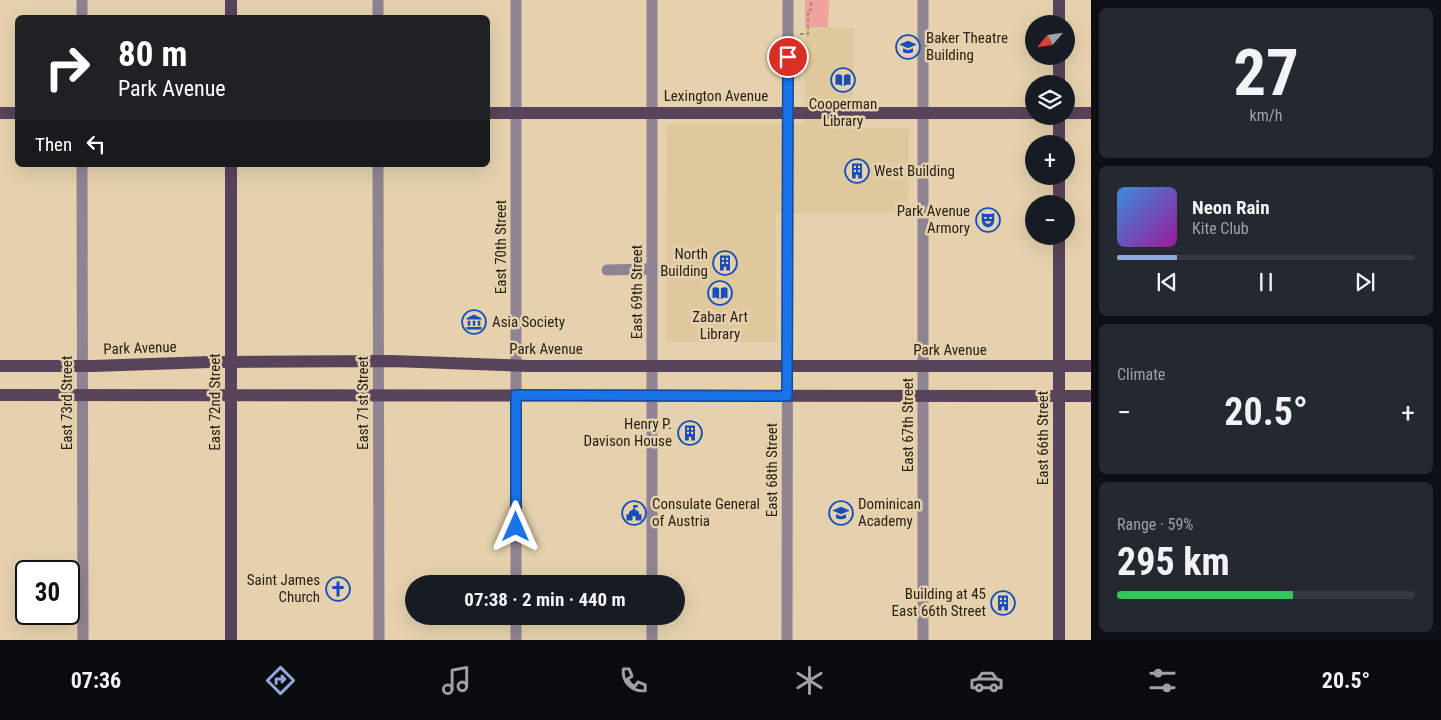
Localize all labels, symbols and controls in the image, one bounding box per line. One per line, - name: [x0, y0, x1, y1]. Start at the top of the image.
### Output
- north arrow: [1025, 15, 1075, 65]
- map controls: [1025, 15, 1075, 245]
- place label: Baker Theatre Building: [926, 29, 1008, 64]
- text: 80 m: [118, 34, 187, 75]
- school or university icon: Baker Theatre Building: [895, 34, 921, 60]
- icon: right: [35, 35, 100, 100]
- text: 27: [1233, 35, 1299, 111]
- pin: [767, 36, 809, 78]
- icon: arrive: [774, 43, 802, 71]
- library icon: Cooperman Library: [830, 67, 856, 93]
- button: layers: [1025, 75, 1075, 125]
- text: Park Avenue: [118, 76, 226, 101]
- street label: Lexington Avenue: [664, 87, 768, 105]
- place label: Cooperman Library: [809, 95, 877, 130]
- text: km/h: [1250, 106, 1282, 125]
- icon: left: [82, 130, 110, 158]
- text: Then: [35, 133, 72, 156]
- button: +: [1025, 135, 1075, 185]
- building icon: West Building: [844, 158, 870, 184]
- place label: West Building: [874, 162, 955, 180]
- button: −: [1025, 195, 1075, 245]
- text: Neon Rain: [1192, 196, 1270, 219]
- street label: East 70th Street: [492, 200, 510, 294]
- place label: Park Avenue Armory: [897, 202, 970, 237]
- theatre icon: Park Avenue Armory: [975, 207, 1001, 233]
- text: Kite Club: [1192, 219, 1249, 238]
- street label: East 69th Street: [628, 245, 646, 339]
- place label: North Building: [660, 245, 708, 280]
- building icon: North Building: [712, 250, 738, 276]
- icon: previous: [1153, 268, 1181, 296]
- icon: pause: [1252, 268, 1280, 296]
- icon: next: [1351, 268, 1379, 296]
- library icon: Zabar Art Library: [707, 280, 733, 306]
- place label: Zabar Art Library: [692, 308, 748, 343]
- museum icon: Asia Society: [461, 309, 487, 335]
- place label: Asia Society: [492, 313, 565, 331]
- street label: Park Avenue: [103, 338, 177, 358]
- street label: Park Avenue: [509, 340, 583, 358]
- street label: Park Avenue: [913, 341, 987, 359]
- street label: East 72nd Street: [206, 353, 224, 451]
- street label: East 73rd Street: [58, 356, 76, 450]
- street label: East 71st Street: [354, 356, 372, 450]
- text: Climate: [1117, 365, 1165, 384]
- street label: East 67th Street: [899, 378, 917, 472]
- text: 20.5°: [1224, 390, 1308, 434]
- street label: East 66th Street: [1034, 391, 1052, 485]
- text: −: [1117, 396, 1131, 429]
- text: +: [1401, 396, 1415, 429]
- place label: Henry P. Davison House: [583, 415, 672, 450]
- building icon: Henry P. Davison House: [677, 420, 703, 446]
- street label: East 68th Street: [763, 423, 781, 517]
- place label: Consulate General of Austria: [652, 495, 760, 530]
- place label: Dominican Academy: [858, 495, 921, 530]
- position arrow: [489, 500, 541, 552]
- public building icon: Consulate General of Austria: [621, 500, 647, 526]
- school or university icon: Dominican Academy: [828, 500, 854, 526]
- text: Range · 59%: [1117, 515, 1193, 534]
- text: 295 km: [1117, 540, 1230, 584]
- speed limit sign: 30: [15, 560, 80, 625]
- place label: Saint James Church: [247, 571, 320, 606]
- church icon: Saint James Church: [325, 576, 351, 602]
- place label: Building at 45 East 66th Street: [892, 585, 986, 620]
- text: 07:38 · 2 min · 440 m: [464, 588, 626, 611]
- building icon: Building at 45 East 66th Street: [990, 590, 1016, 616]
- icon: directions: [263, 663, 298, 698]
- icon: music: [439, 663, 474, 698]
- icon: phone: [616, 663, 651, 698]
- icon: climate: [792, 663, 827, 698]
- icon: car: [969, 663, 1004, 698]
- icon: filters: [1145, 663, 1180, 698]
- text: 07:36: [71, 668, 121, 693]
- text: 20.5°: [1322, 668, 1370, 693]

